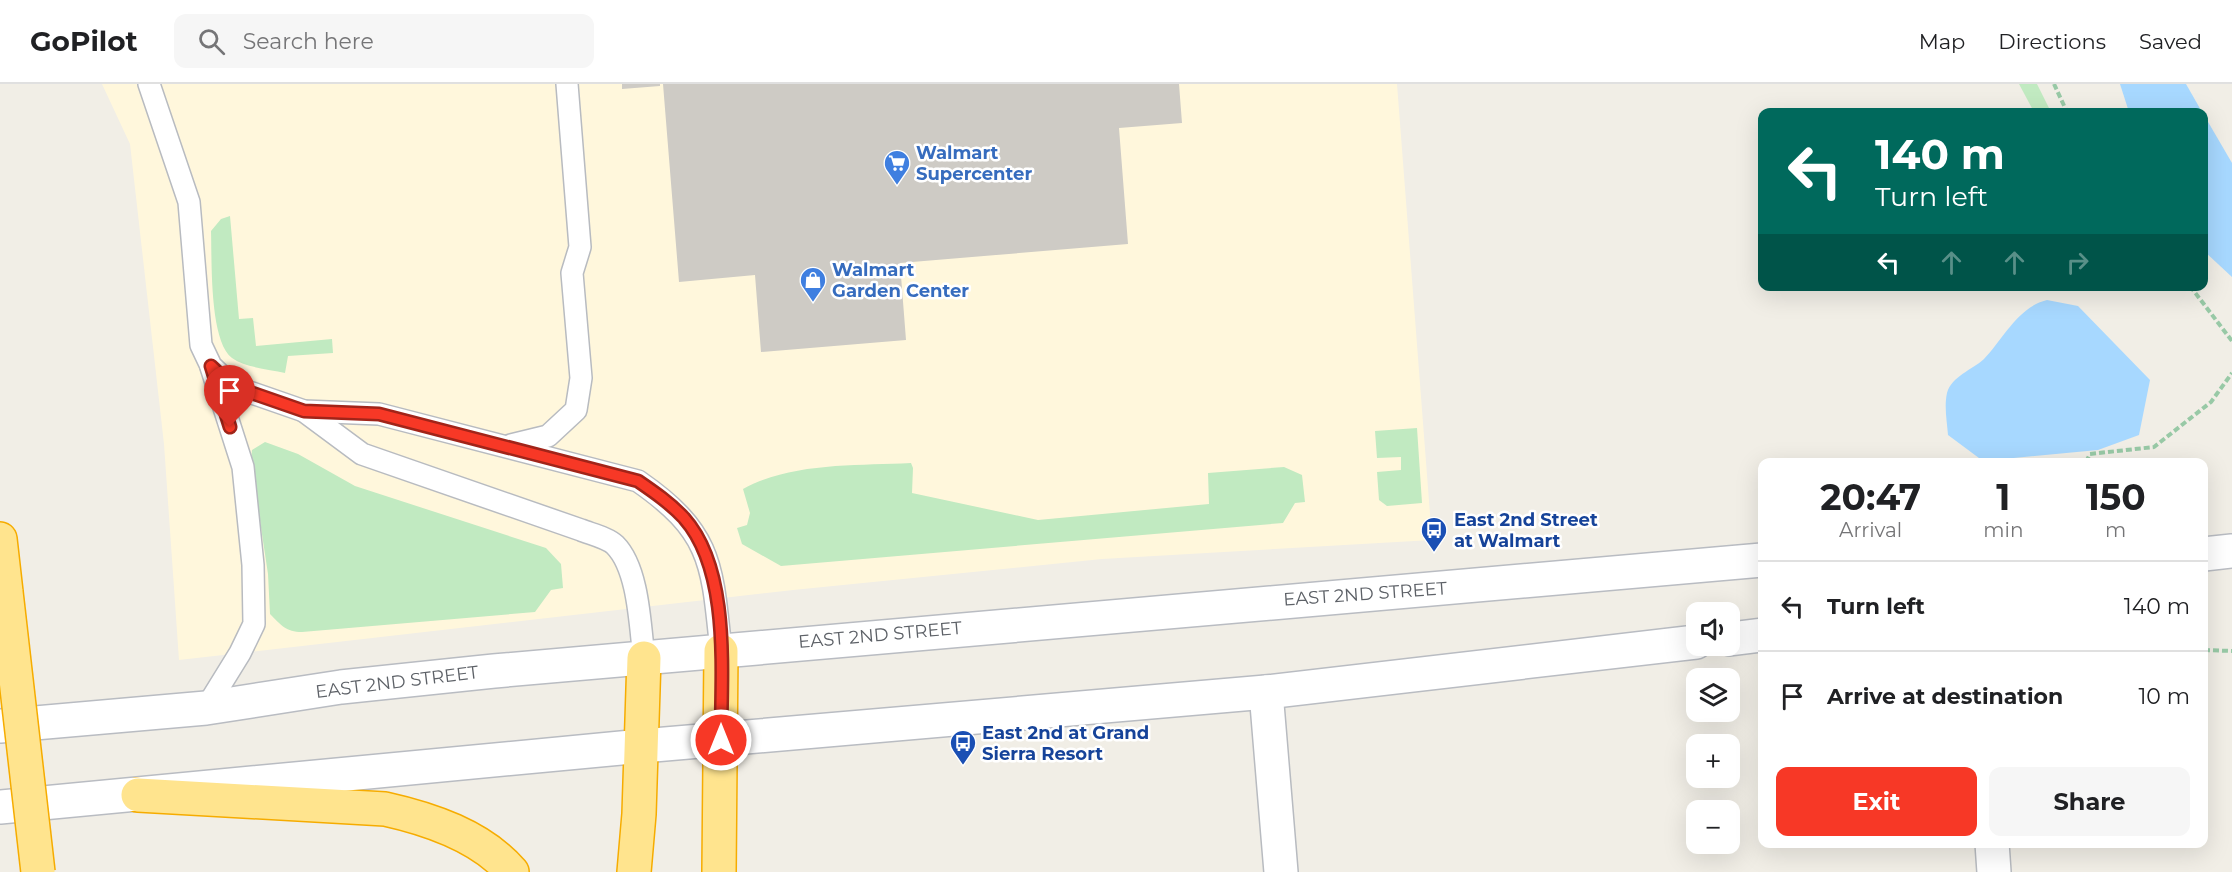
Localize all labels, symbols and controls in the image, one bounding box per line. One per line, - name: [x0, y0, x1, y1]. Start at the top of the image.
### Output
- search box: [174, 14, 594, 68]
- text: GoPilot: [30, 24, 138, 58]
- icon: search: [195, 25, 228, 58]
- text: Search here: [243, 28, 374, 55]
- text: Map: [1919, 29, 1965, 54]
- text: Directions: [1998, 29, 2106, 54]
- text: Saved: [2139, 29, 2202, 54]
- text: 140 m: [1875, 128, 2005, 180]
- icon: left: [1776, 132, 1854, 210]
- place label: Walmart Supercenter: [916, 142, 1032, 185]
- supermarket icon: Walmart Supercenter: [882, 148, 912, 186]
- text: Turn left: [1875, 180, 1988, 213]
- icon: left: [1872, 246, 1905, 279]
- icon: ahead: [1935, 246, 1968, 279]
- icon: ahead: [1998, 246, 2031, 279]
- icon: right: [2061, 246, 2094, 279]
- place label: Walmart Garden Center: [832, 259, 969, 302]
- shop icon: Walmart Garden Center: [798, 265, 828, 303]
- pin: [204, 365, 255, 427]
- icon: arrive: [213, 374, 246, 407]
- text: 20:47: [1820, 475, 1921, 519]
- text: 1: [1996, 475, 2010, 519]
- text: 150: [2086, 475, 2146, 519]
- place label: East 2nd Street at Walmart: [1454, 509, 1598, 552]
- bus stop icon: East 2nd Street at Walmart: [1419, 515, 1449, 553]
- text: Arrival: [1839, 518, 1902, 542]
- text: min: [1983, 518, 2023, 542]
- text: m: [2105, 518, 2126, 542]
- street label: EAST 2ND STREET: [1282, 577, 1448, 611]
- icon: left: [1776, 590, 1809, 623]
- text: Turn left: [1827, 593, 1925, 620]
- text: 140 m: [2124, 593, 2190, 620]
- map controls: [1686, 602, 1740, 854]
- button: sound: [1686, 602, 1740, 656]
- street label: EAST 2ND STREET: [797, 617, 963, 653]
- street label: EAST 2ND STREET: [314, 661, 480, 703]
- button: layers: [1686, 668, 1740, 722]
- icon: arrive: [1776, 680, 1809, 713]
- text: Arrive at destination: [1827, 683, 2063, 710]
- text: 10 m: [2138, 683, 2190, 710]
- position arrow: [689, 708, 753, 772]
- place label: East 2nd at Grand Sierra Resort: [982, 722, 1149, 765]
- bus stop icon: East 2nd at Grand Sierra Resort: [948, 728, 978, 766]
- button: +: [1686, 734, 1740, 788]
- button: Exit: [1776, 767, 1977, 836]
- button: Share: [1989, 767, 2190, 836]
- button: −: [1686, 800, 1740, 854]

